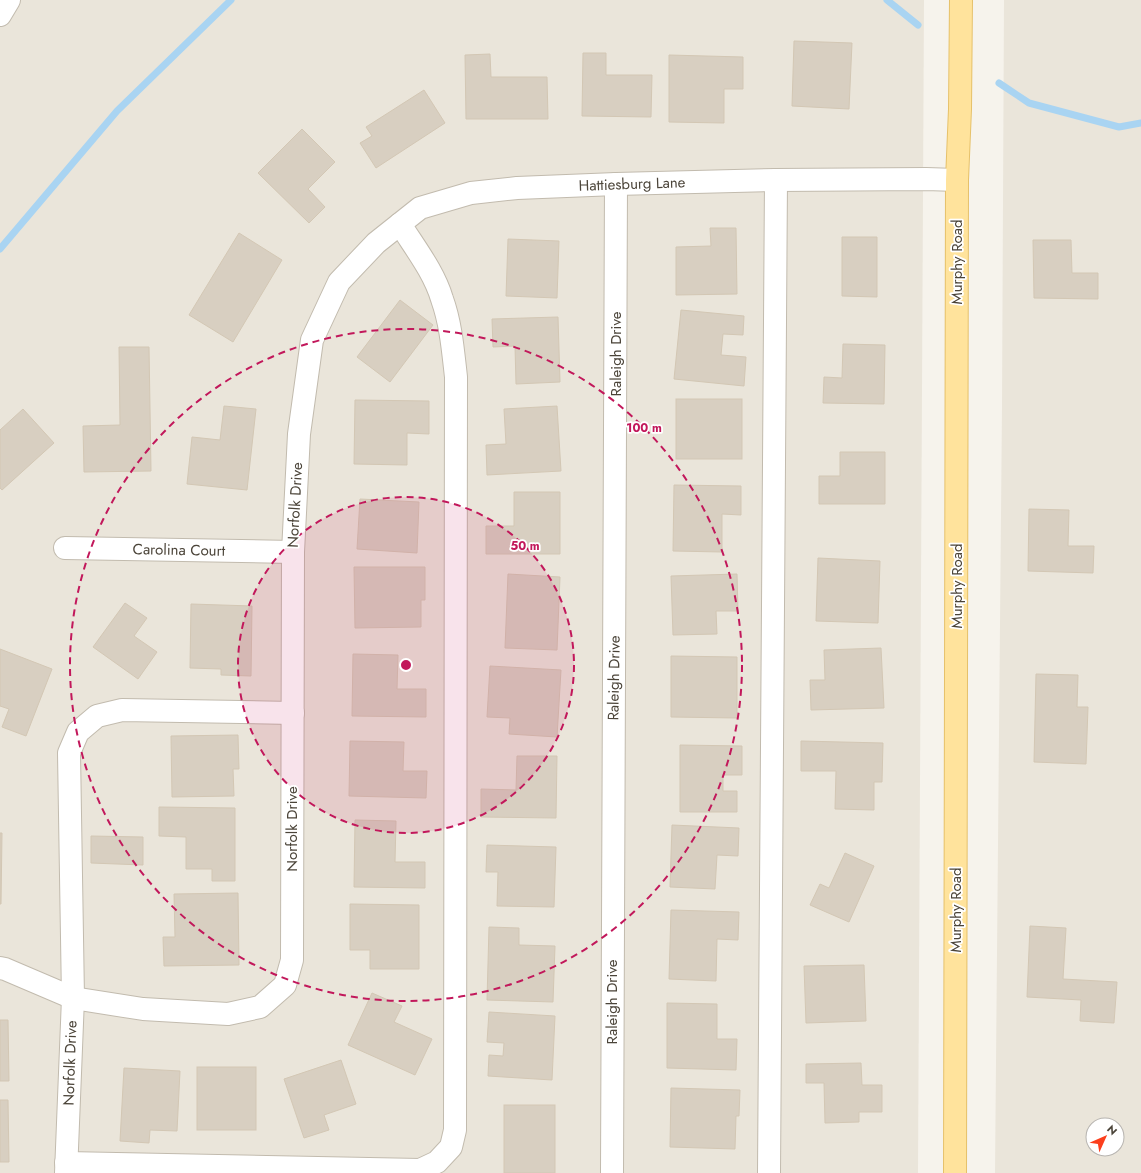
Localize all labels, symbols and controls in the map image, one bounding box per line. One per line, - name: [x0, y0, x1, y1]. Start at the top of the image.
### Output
- street label: Hattiesburg Lane: [578, 171, 686, 197]
- street label: Murphy Road: [946, 220, 968, 304]
- street label: Raleigh Drive: [605, 311, 627, 396]
- text: 100 m: [626, 419, 662, 437]
- street label: Norfolk Drive: [282, 462, 308, 548]
- text: 50 m: [510, 537, 540, 555]
- street label: Carolina Court: [132, 538, 226, 562]
- street label: Murphy Road: [946, 544, 968, 628]
- street label: Raleigh Drive: [602, 635, 626, 721]
- centre of rings: [399, 658, 413, 672]
- street label: Norfolk Drive: [281, 786, 303, 872]
- street label: Murphy Road: [945, 868, 967, 952]
- street label: Raleigh Drive: [601, 959, 623, 1044]
- street label: Norfolk Drive: [58, 1020, 82, 1106]
- north arrow: [1085, 1117, 1125, 1157]
- text: N: [1103, 1121, 1121, 1139]

